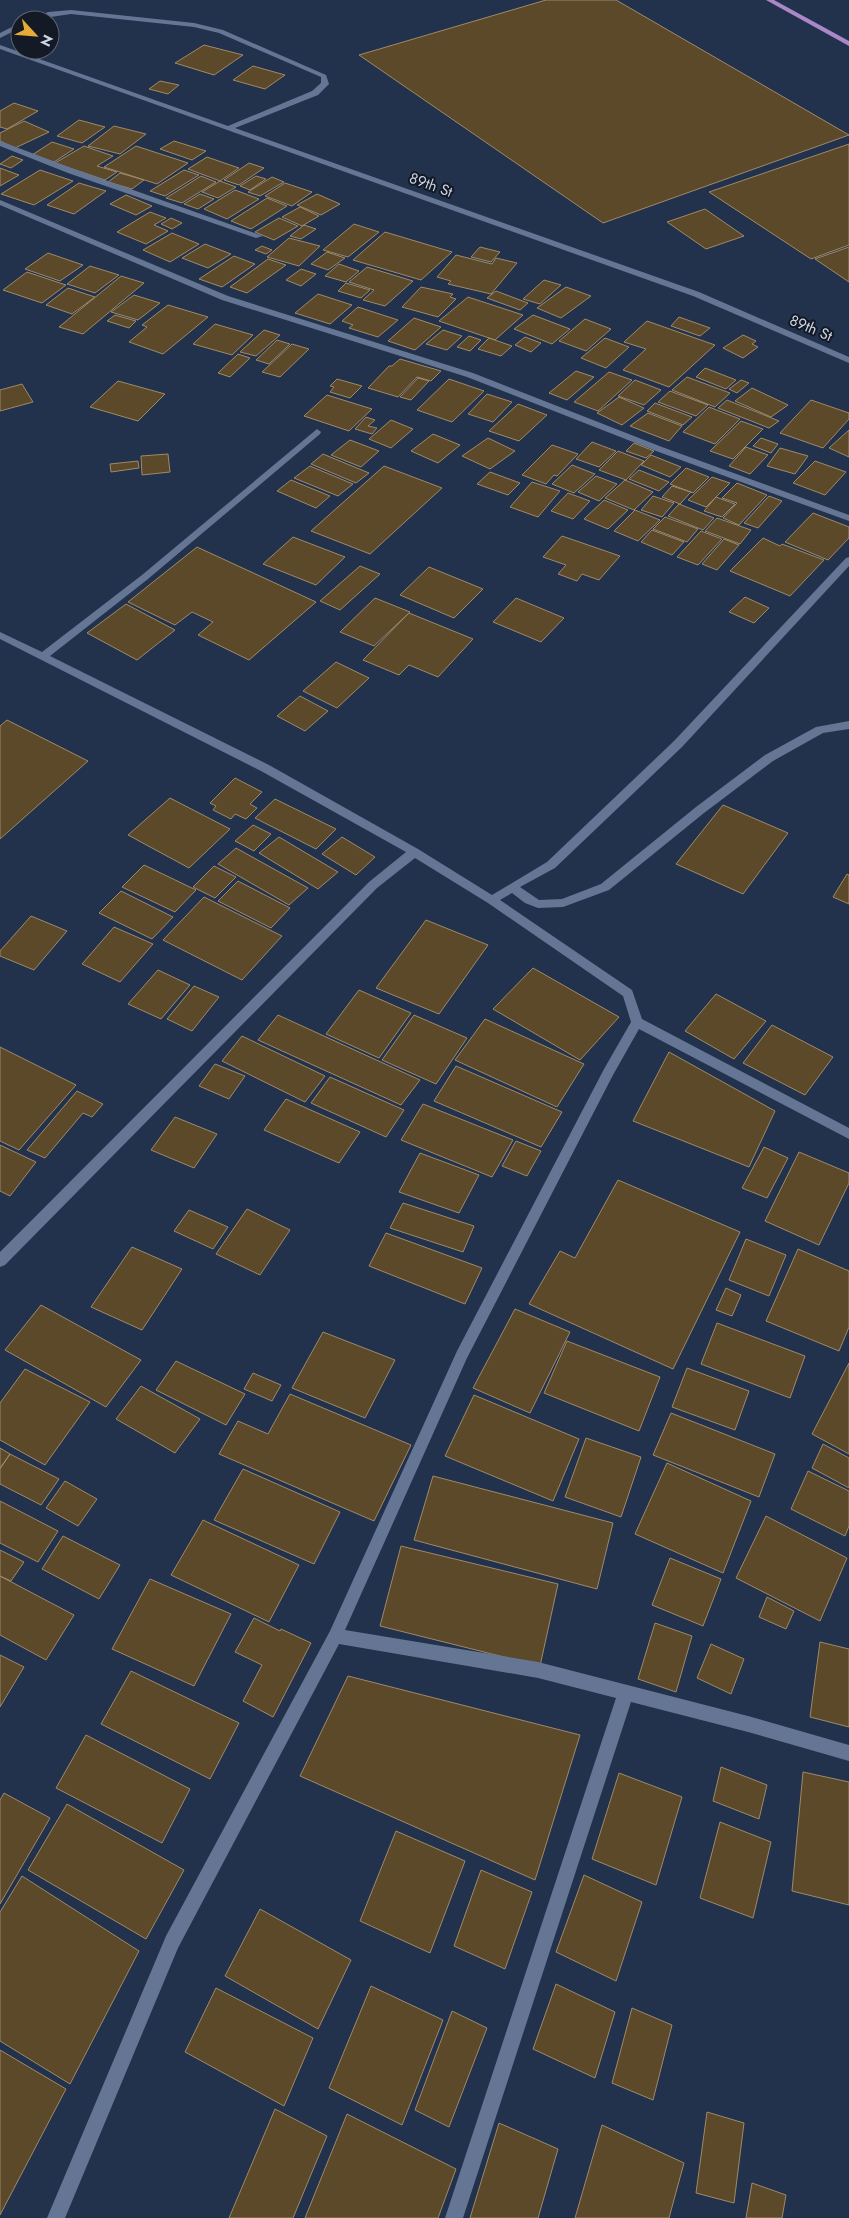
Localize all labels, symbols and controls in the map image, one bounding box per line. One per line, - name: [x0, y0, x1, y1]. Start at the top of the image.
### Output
- north arrow: [10, 10, 60, 60]
- text: N: [35, 31, 58, 50]
- street label: 89th St: [406, 167, 456, 203]
- street label: 89th St: [786, 309, 836, 347]

